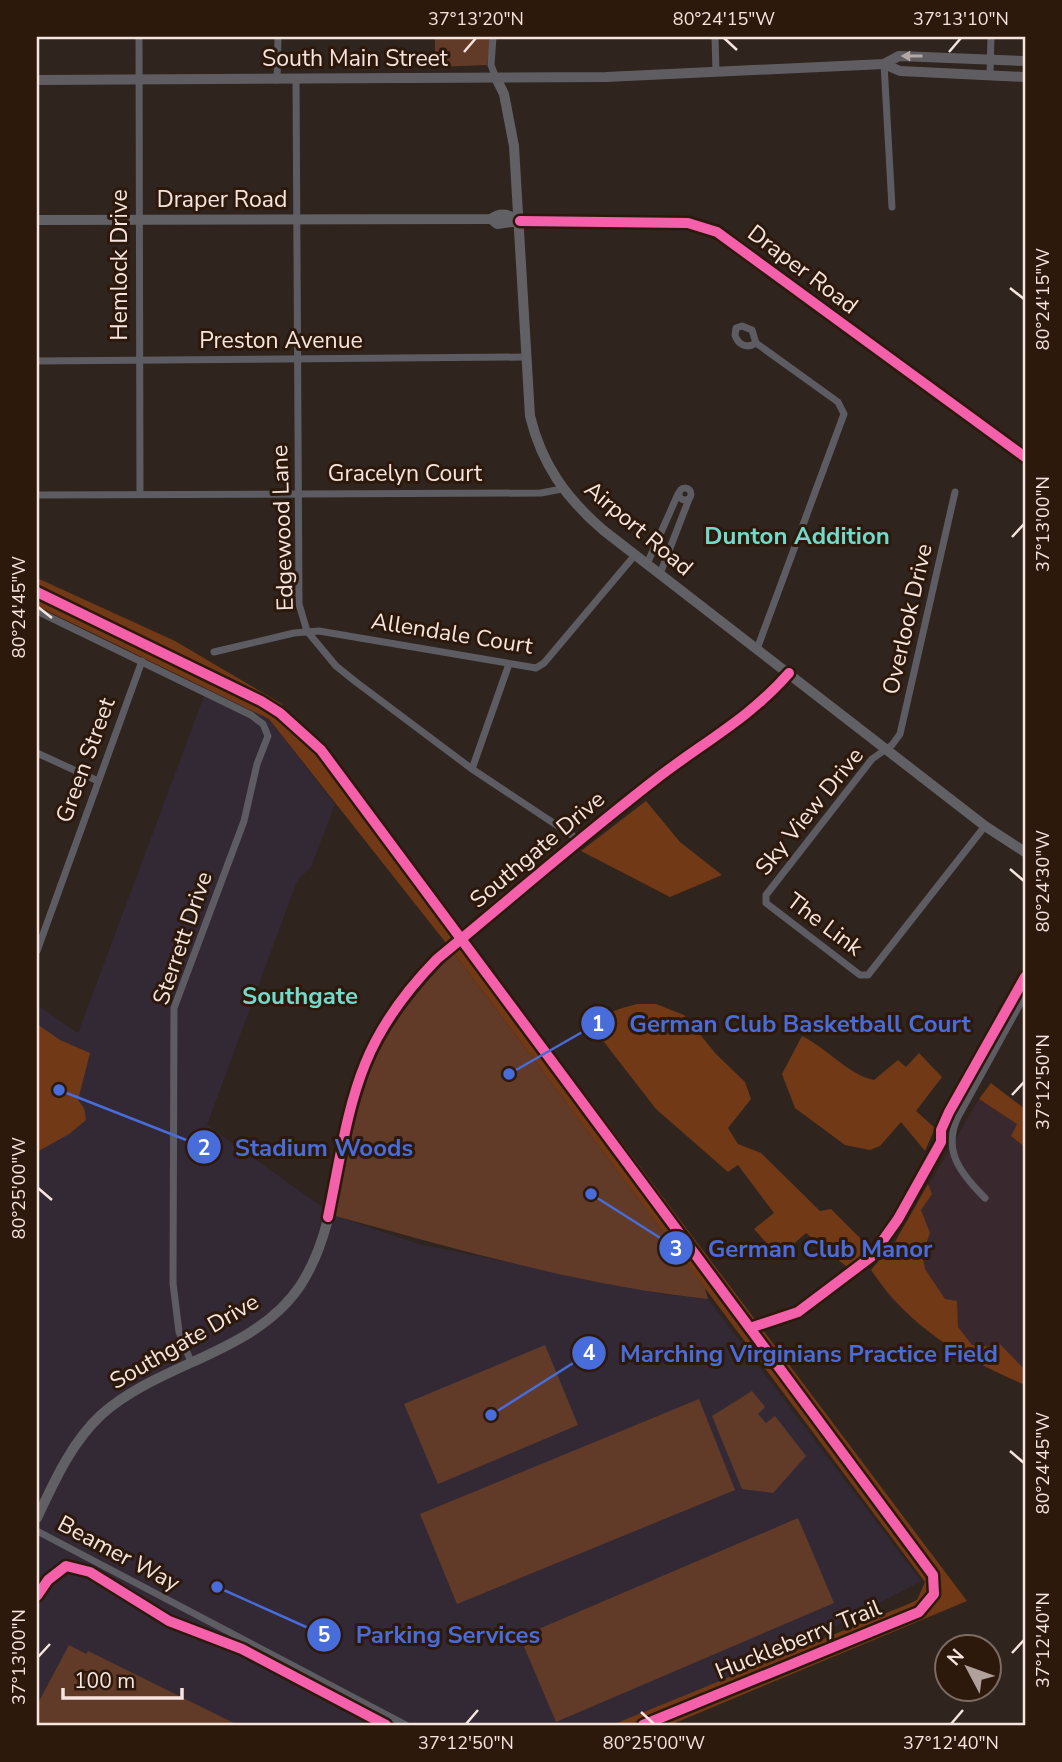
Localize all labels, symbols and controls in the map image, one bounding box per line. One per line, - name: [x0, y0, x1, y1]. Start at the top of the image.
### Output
- text: 37°13'20"N: [428, 7, 524, 31]
- text: 80°24'15"W: [673, 7, 775, 31]
- text: 37°13'10"N: [913, 7, 1009, 31]
- street label: South Main Street: [262, 43, 449, 74]
- one-way arrow: [901, 50, 923, 62]
- street label: Draper Road: [157, 184, 287, 215]
- street label: Hemlock Drive: [104, 189, 135, 341]
- street label: Draper Road: [741, 218, 864, 321]
- text: 80°24'15"W: [1031, 248, 1055, 350]
- street label: Preston Avenue: [199, 325, 363, 356]
- street label: Edgewood Lane: [264, 444, 301, 612]
- street label: Gracelyn Court: [328, 458, 483, 489]
- street label: Airport Road: [578, 474, 700, 583]
- text: 37°13'00"N: [1031, 476, 1055, 572]
- district label: Dunton Addition: [704, 520, 890, 552]
- street label: Overlook Drive: [875, 541, 940, 698]
- text: 80°24'45"W: [7, 556, 31, 658]
- street label: Allendale Court: [369, 605, 536, 662]
- street label: Green Street: [49, 692, 123, 827]
- street label: Sky View Drive: [748, 741, 871, 882]
- street label: Southgate Drive: [463, 784, 611, 915]
- text: 80°24'30"W: [1031, 830, 1055, 932]
- street label: Sterrett Drive: [145, 867, 220, 1009]
- street label: The Link: [780, 886, 869, 963]
- district label: Southgate: [242, 980, 358, 1012]
- callout: German Club Basketball Court: [580, 1001, 985, 1046]
- text: German Club Basketball Court: [629, 1008, 972, 1040]
- text: 1: [592, 1010, 604, 1038]
- text: 37°12'50"N: [1031, 1034, 1055, 1130]
- callout: Stadium Woods: [186, 1125, 427, 1170]
- text: Stadium Woods: [235, 1132, 413, 1164]
- text: 2: [198, 1134, 210, 1162]
- text: 80°25'00"W: [7, 1137, 31, 1239]
- callout: German Club Manor: [658, 1226, 946, 1271]
- text: German Club Manor: [708, 1233, 933, 1265]
- text: 3: [670, 1235, 682, 1263]
- street label: Southgate Drive: [104, 1286, 264, 1397]
- callout: Marching Virginians Practice Field: [571, 1331, 1012, 1376]
- text: Marching Virginians Practice Field: [620, 1338, 998, 1370]
- text: 4: [583, 1339, 596, 1367]
- text: 80°24'45"W: [1031, 1412, 1055, 1514]
- street label: Beamer Way: [52, 1508, 185, 1599]
- street label: Huckleberry Trail: [711, 1592, 886, 1687]
- text: 37°12'40"N: [1031, 1592, 1055, 1688]
- text: 37°13'00"N: [7, 1609, 31, 1705]
- callout: Parking Services: [306, 1612, 554, 1657]
- text: Parking Services: [356, 1619, 540, 1651]
- text: 5: [318, 1621, 330, 1649]
- north arrow: [932, 1632, 1002, 1702]
- text: N: [941, 1644, 970, 1671]
- scale bar: [63, 1657, 182, 1701]
- text: 100 m: [74, 1667, 135, 1695]
- text: 37°12'50"N: [418, 1731, 514, 1755]
- text: 80°25'00"W: [603, 1731, 705, 1755]
- text: 37°12'40"N: [903, 1731, 999, 1755]

